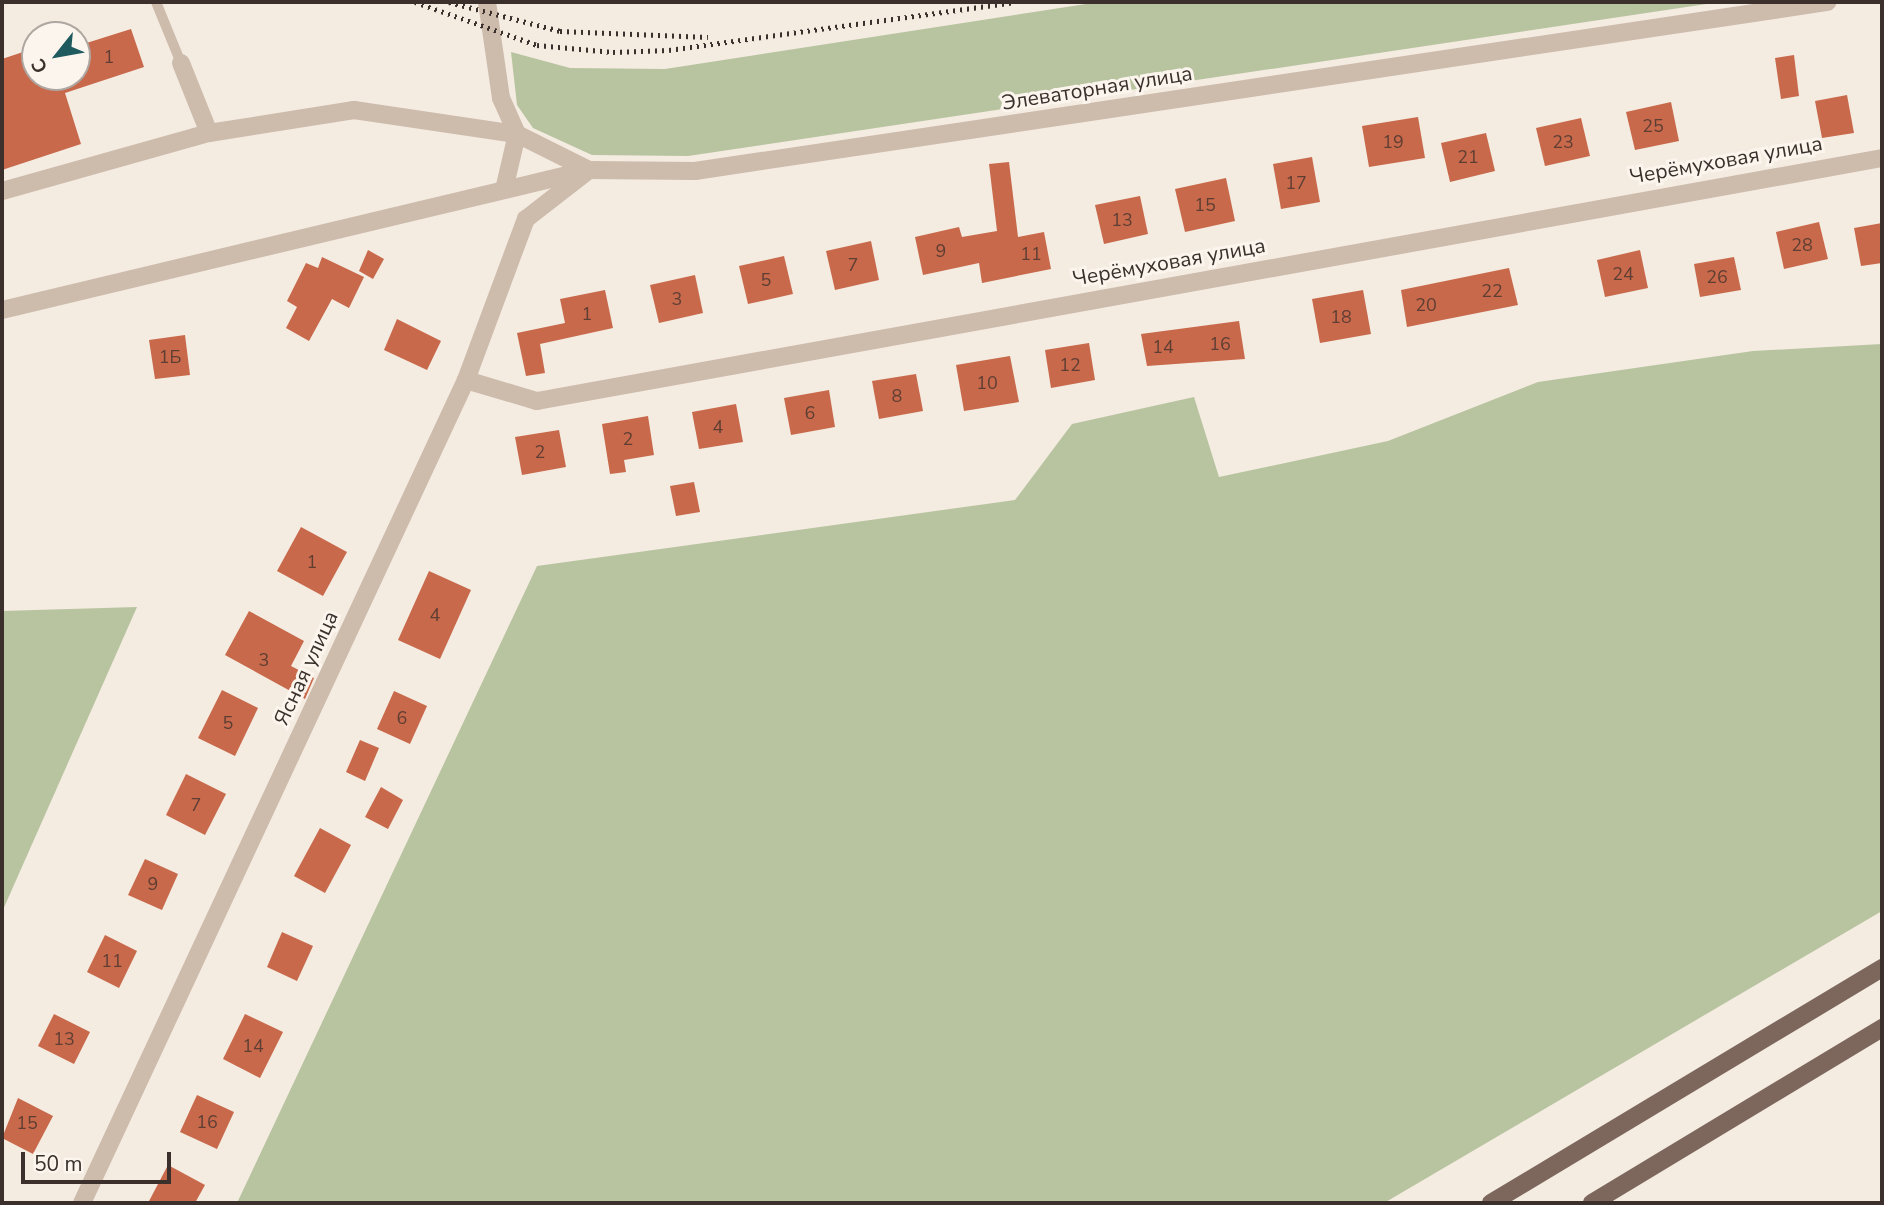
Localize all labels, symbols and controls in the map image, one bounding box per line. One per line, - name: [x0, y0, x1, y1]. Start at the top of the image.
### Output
- north arrow: [21, 21, 91, 91]
- house number: 1: [104, 46, 114, 68]
- text: С: [25, 54, 54, 78]
- street label: Элеваторная улица: [1000, 60, 1194, 116]
- house number: 25: [1642, 115, 1664, 137]
- house number: 19: [1382, 131, 1404, 153]
- house number: 23: [1552, 131, 1574, 153]
- street label: Черёмуховая улица: [1628, 131, 1824, 189]
- house number: 21: [1457, 146, 1479, 168]
- house number: 17: [1285, 172, 1307, 194]
- house number: 15: [1194, 194, 1216, 216]
- house number: 13: [1111, 209, 1133, 231]
- street label: Черёмуховая улица: [1071, 233, 1267, 291]
- house number: 28: [1791, 234, 1813, 256]
- house number: 9: [936, 240, 946, 262]
- house number: 11: [1020, 243, 1042, 265]
- house number: 7: [848, 254, 858, 276]
- house number: 24: [1612, 263, 1634, 285]
- house number: 26: [1706, 266, 1728, 288]
- house number: 5: [761, 269, 771, 291]
- house number: 22: [1481, 280, 1503, 302]
- house number: 3: [672, 288, 682, 310]
- house number: 20: [1415, 294, 1437, 316]
- house number: 1: [582, 303, 592, 325]
- house number: 18: [1330, 306, 1352, 328]
- house number: 16: [1209, 333, 1231, 355]
- house number: 14: [1152, 336, 1174, 358]
- house number: 1Б: [159, 346, 181, 368]
- house number: 12: [1059, 354, 1081, 376]
- house number: 10: [976, 372, 998, 394]
- house number: 8: [892, 385, 902, 407]
- house number: 6: [805, 402, 815, 424]
- house number: 4: [713, 416, 723, 438]
- house number: 2: [623, 428, 633, 450]
- house number: 2: [535, 441, 545, 463]
- house number: 1: [307, 551, 317, 573]
- house number: 4: [430, 604, 440, 626]
- street label: Ясная улица: [269, 607, 343, 729]
- house number: 3: [259, 649, 269, 671]
- house number: 6: [397, 707, 407, 729]
- house number: 5: [223, 712, 233, 734]
- house number: 7: [191, 794, 201, 816]
- house number: 9: [148, 873, 158, 895]
- house number: 11: [101, 950, 123, 972]
- house number: 13: [53, 1028, 75, 1050]
- house number: 14: [242, 1035, 264, 1057]
- house number: 16: [196, 1111, 218, 1133]
- house number: 15: [16, 1112, 38, 1134]
- scale bar: [24, 1138, 175, 1182]
- text: 50 m: [34, 1150, 83, 1178]

